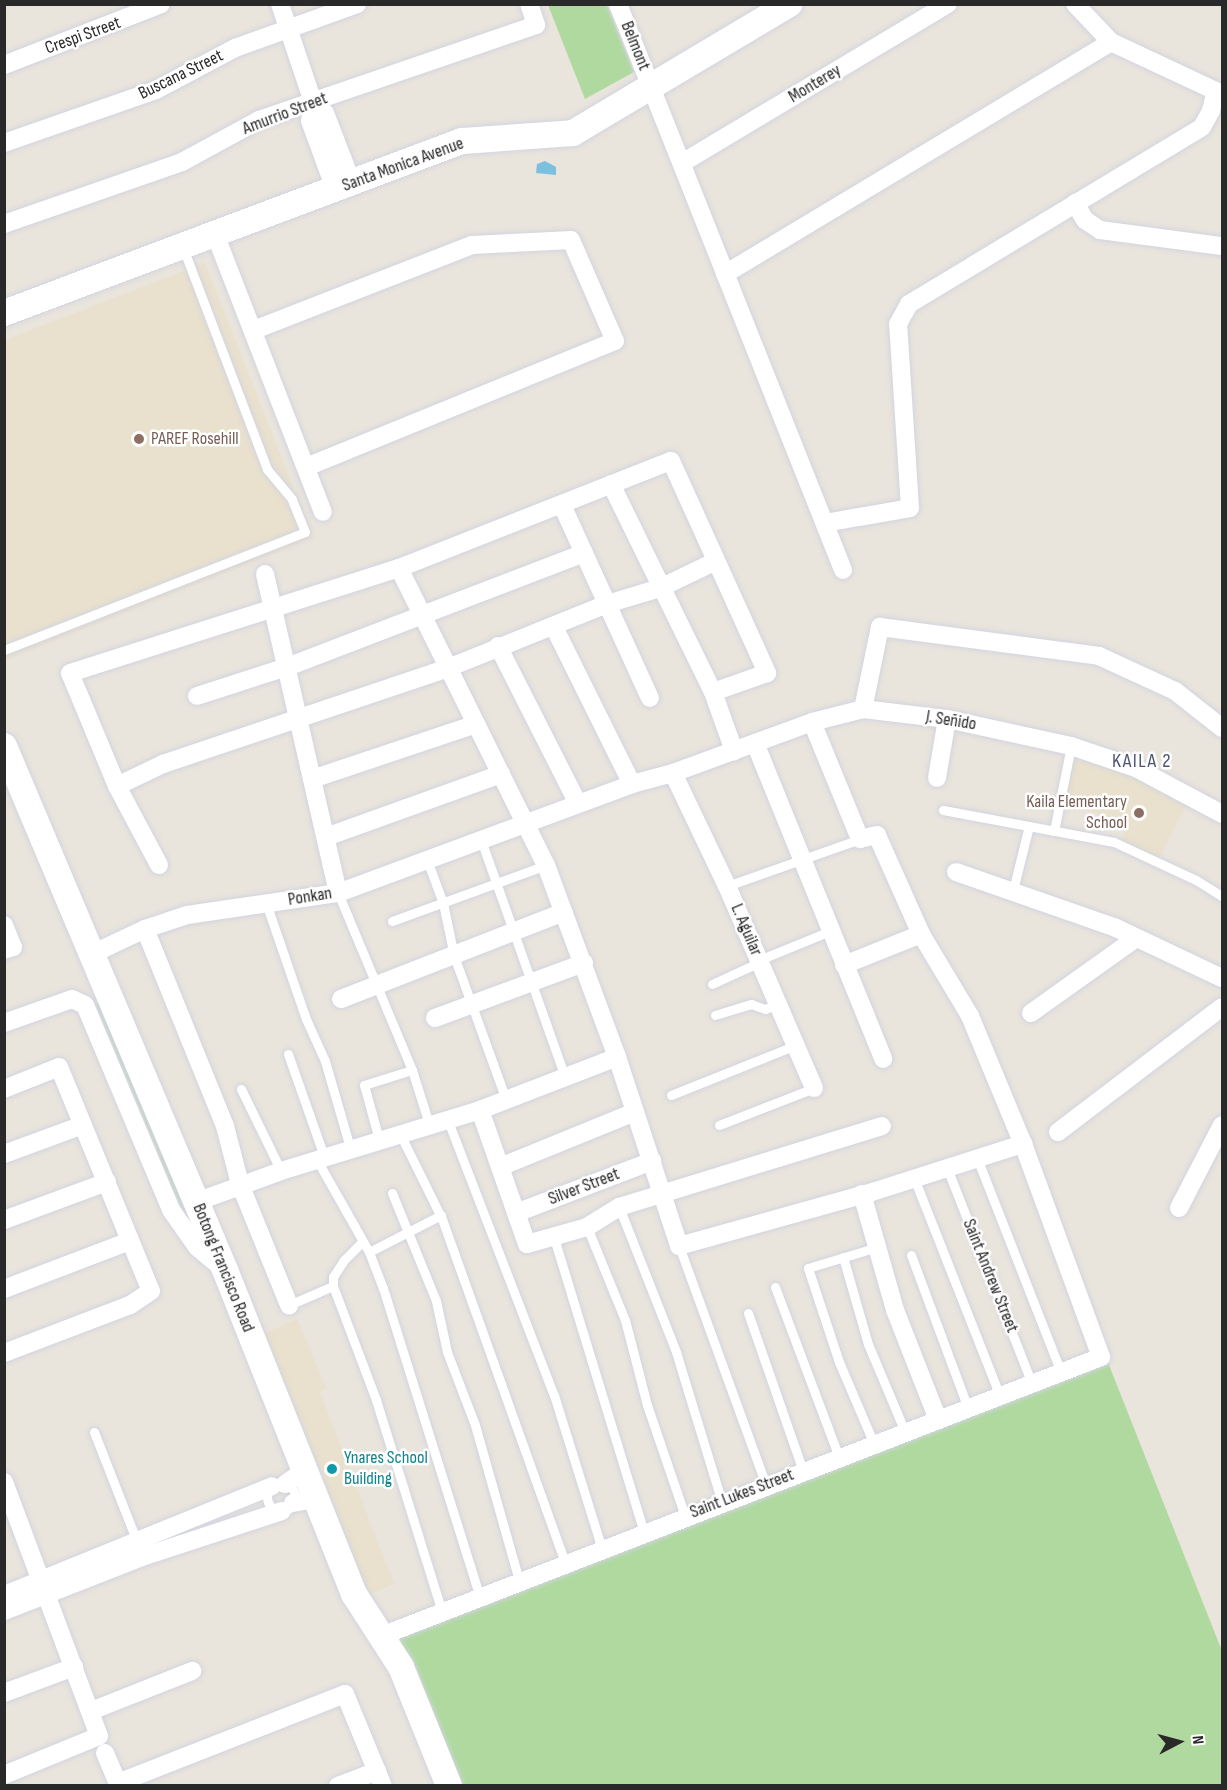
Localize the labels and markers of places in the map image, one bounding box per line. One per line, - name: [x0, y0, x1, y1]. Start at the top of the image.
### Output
- place label: PAREF Rosehill: [151, 428, 239, 450]
- marker: PAREF Rosehill: [132, 432, 146, 446]
- place label: Kaila Elementary School: [1026, 792, 1127, 834]
- marker: Kaila Elementary School: [1132, 806, 1146, 820]
- place label: Ynares School Building: [344, 1448, 428, 1490]
- marker: Ynares School Building: [325, 1462, 339, 1476]

